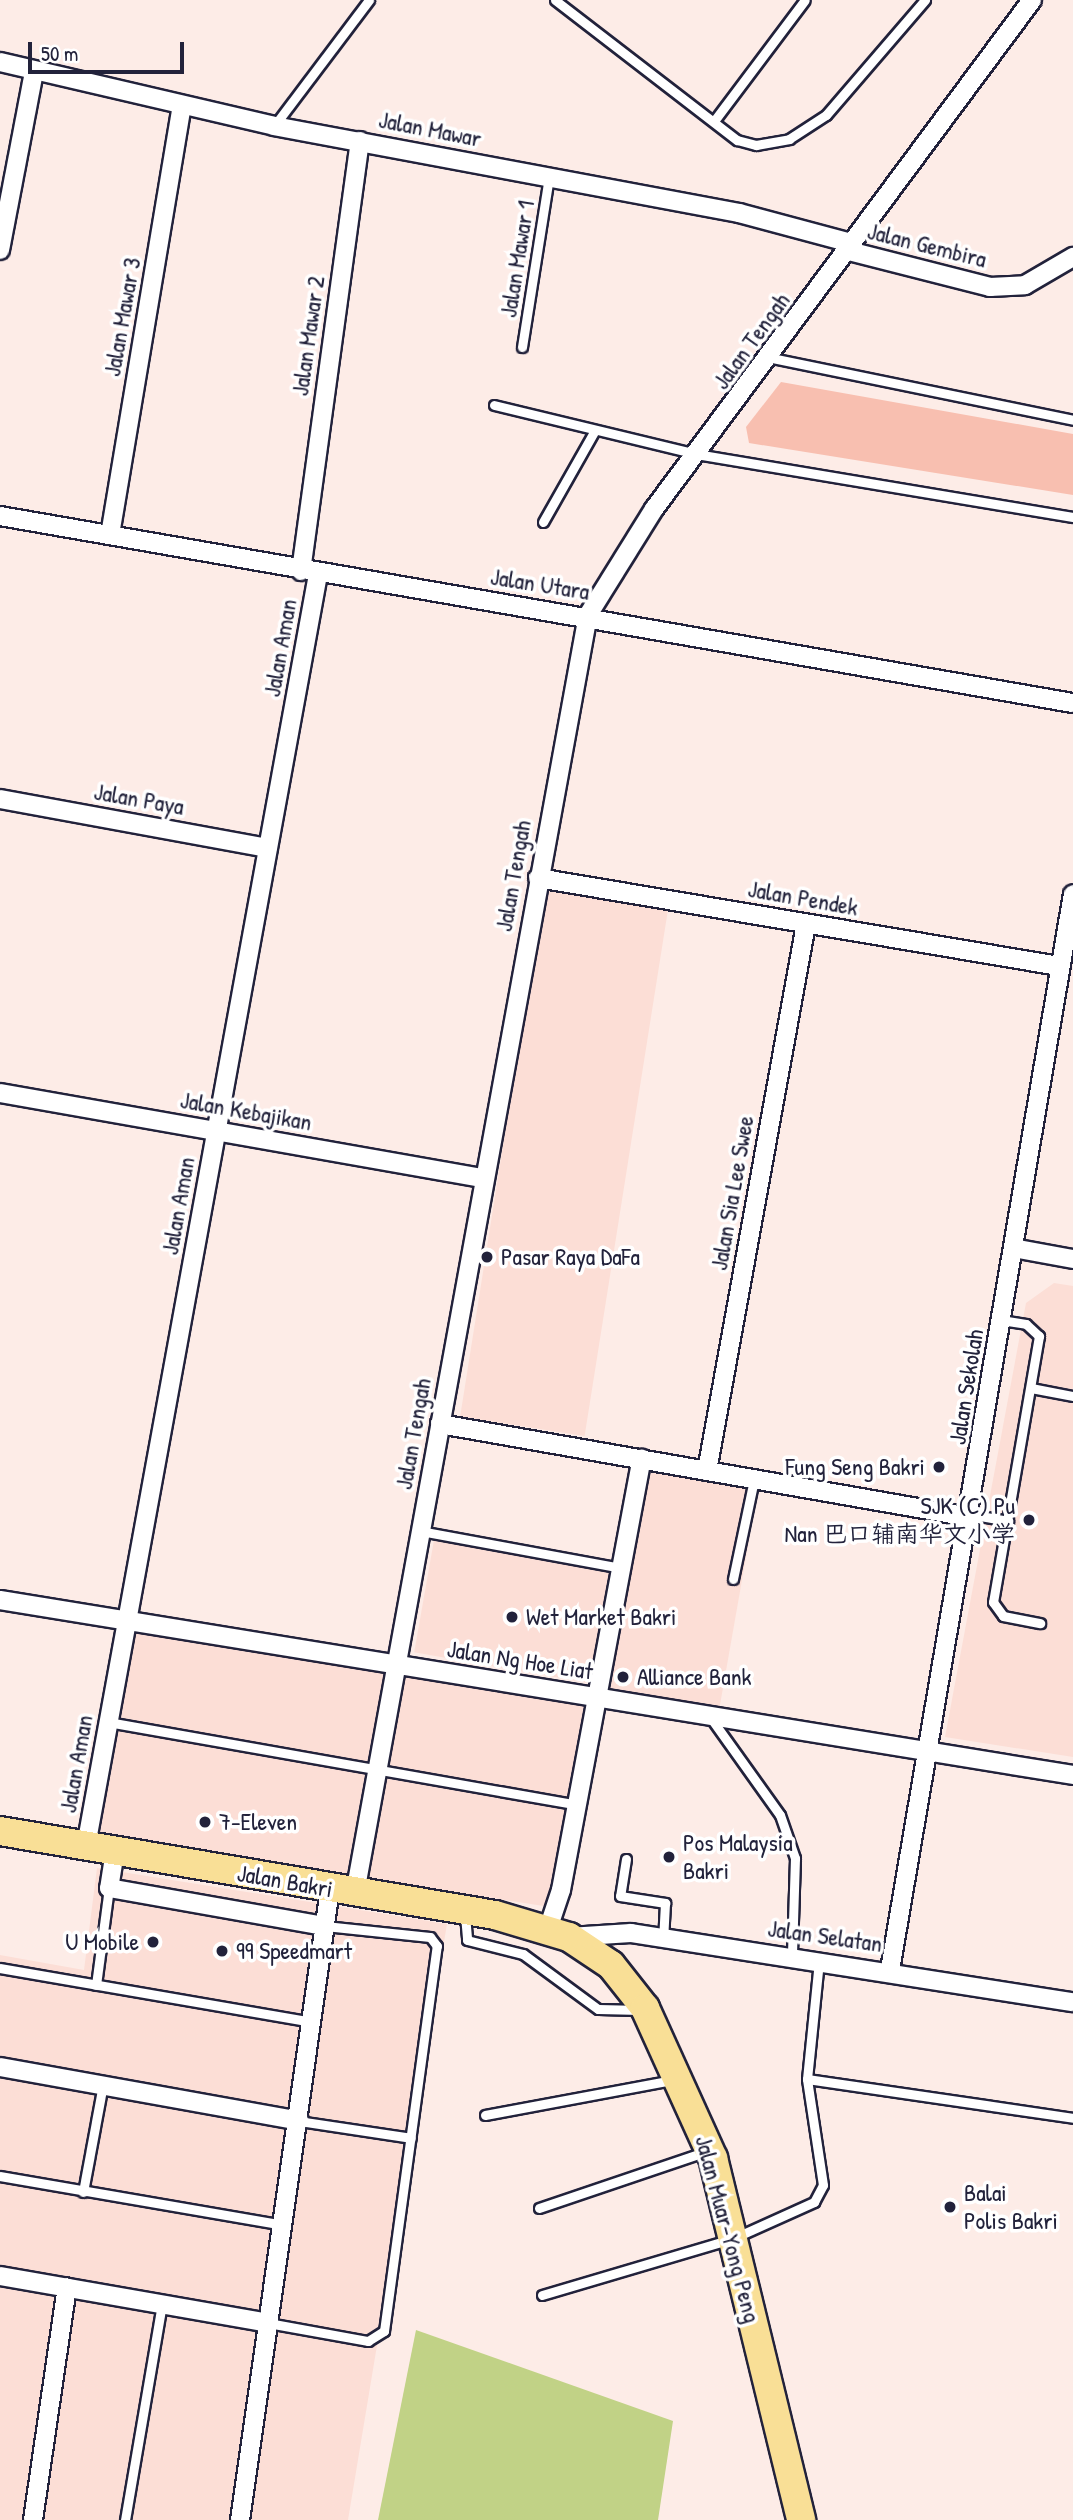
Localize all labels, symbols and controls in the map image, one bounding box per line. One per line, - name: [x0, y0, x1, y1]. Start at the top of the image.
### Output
- scale bar: [32, 28, 187, 72]
- text: 50 m: [41, 39, 78, 68]
- street label: Jalan Mawar: [376, 105, 484, 153]
- street label: Jalan Mawar 1: [494, 198, 540, 320]
- street label: Jalan Gembira: [864, 216, 990, 274]
- street label: Jalan Mawar 3: [97, 255, 147, 379]
- street label: Jalan Mawar 2: [285, 274, 331, 398]
- street label: Jalan Tengah: [706, 287, 796, 395]
- street label: Jalan Utara: [488, 562, 592, 606]
- street label: Jalan Aman: [257, 597, 303, 699]
- street label: Jalan Paya: [92, 777, 186, 821]
- street label: Jalan Tengah: [489, 818, 537, 934]
- street label: Jalan Pendek: [746, 874, 860, 922]
- street label: Jalan Kebajikan: [178, 1085, 314, 1137]
- street label: Jalan Sia Lee Swee: [704, 1113, 760, 1273]
- street label: Jalan Aman: [155, 1155, 201, 1257]
- place label: Pasar Raya DaFa: [501, 1243, 640, 1271]
- marker: Pasar Raya DaFa: [479, 1249, 495, 1265]
- street label: Jalan Sekolah: [943, 1327, 989, 1447]
- street label: Jalan Tengah: [389, 1376, 437, 1492]
- place label: Fung Seng Bakri: [786, 1453, 925, 1481]
- marker: Fung Seng Bakri: [931, 1459, 947, 1475]
- place label: SJK (C) Pu Nan 巴口辅南华文小学: [784, 1492, 1015, 1548]
- marker: SJK (C) Pu Nan 巴口辅南华文小学: [1021, 1512, 1037, 1528]
- place label: Wet Market Bakri: [526, 1603, 676, 1631]
- marker: Wet Market Bakri: [504, 1609, 520, 1625]
- street label: Jalan Ng Hoe Liat: [445, 1634, 595, 1686]
- place label: Alliance Bank: [637, 1663, 751, 1691]
- marker: Alliance Bank: [615, 1669, 631, 1685]
- street label: Jalan Aman: [53, 1713, 99, 1815]
- place label: 7-Eleven: [219, 1808, 297, 1836]
- marker: 7-Eleven: [197, 1814, 213, 1830]
- place label: Pos Malaysia Bakri: [683, 1829, 793, 1885]
- marker: Pos Malaysia Bakri: [661, 1849, 677, 1865]
- street label: Jalan Bakri: [235, 1858, 335, 1904]
- street label: Jalan Selatan: [766, 1914, 884, 1958]
- place label: U Mobile: [65, 1928, 139, 1956]
- marker: U Mobile: [145, 1934, 161, 1950]
- place label: 99 Speedmart: [236, 1937, 352, 1965]
- marker: 99 Speedmart: [214, 1943, 230, 1959]
- street label: Jalan Muar-Yong Peng: [689, 2132, 767, 2326]
- place label: Balai Polis Bakri: [964, 2179, 1058, 2235]
- marker: Balai Polis Bakri: [942, 2199, 958, 2215]

